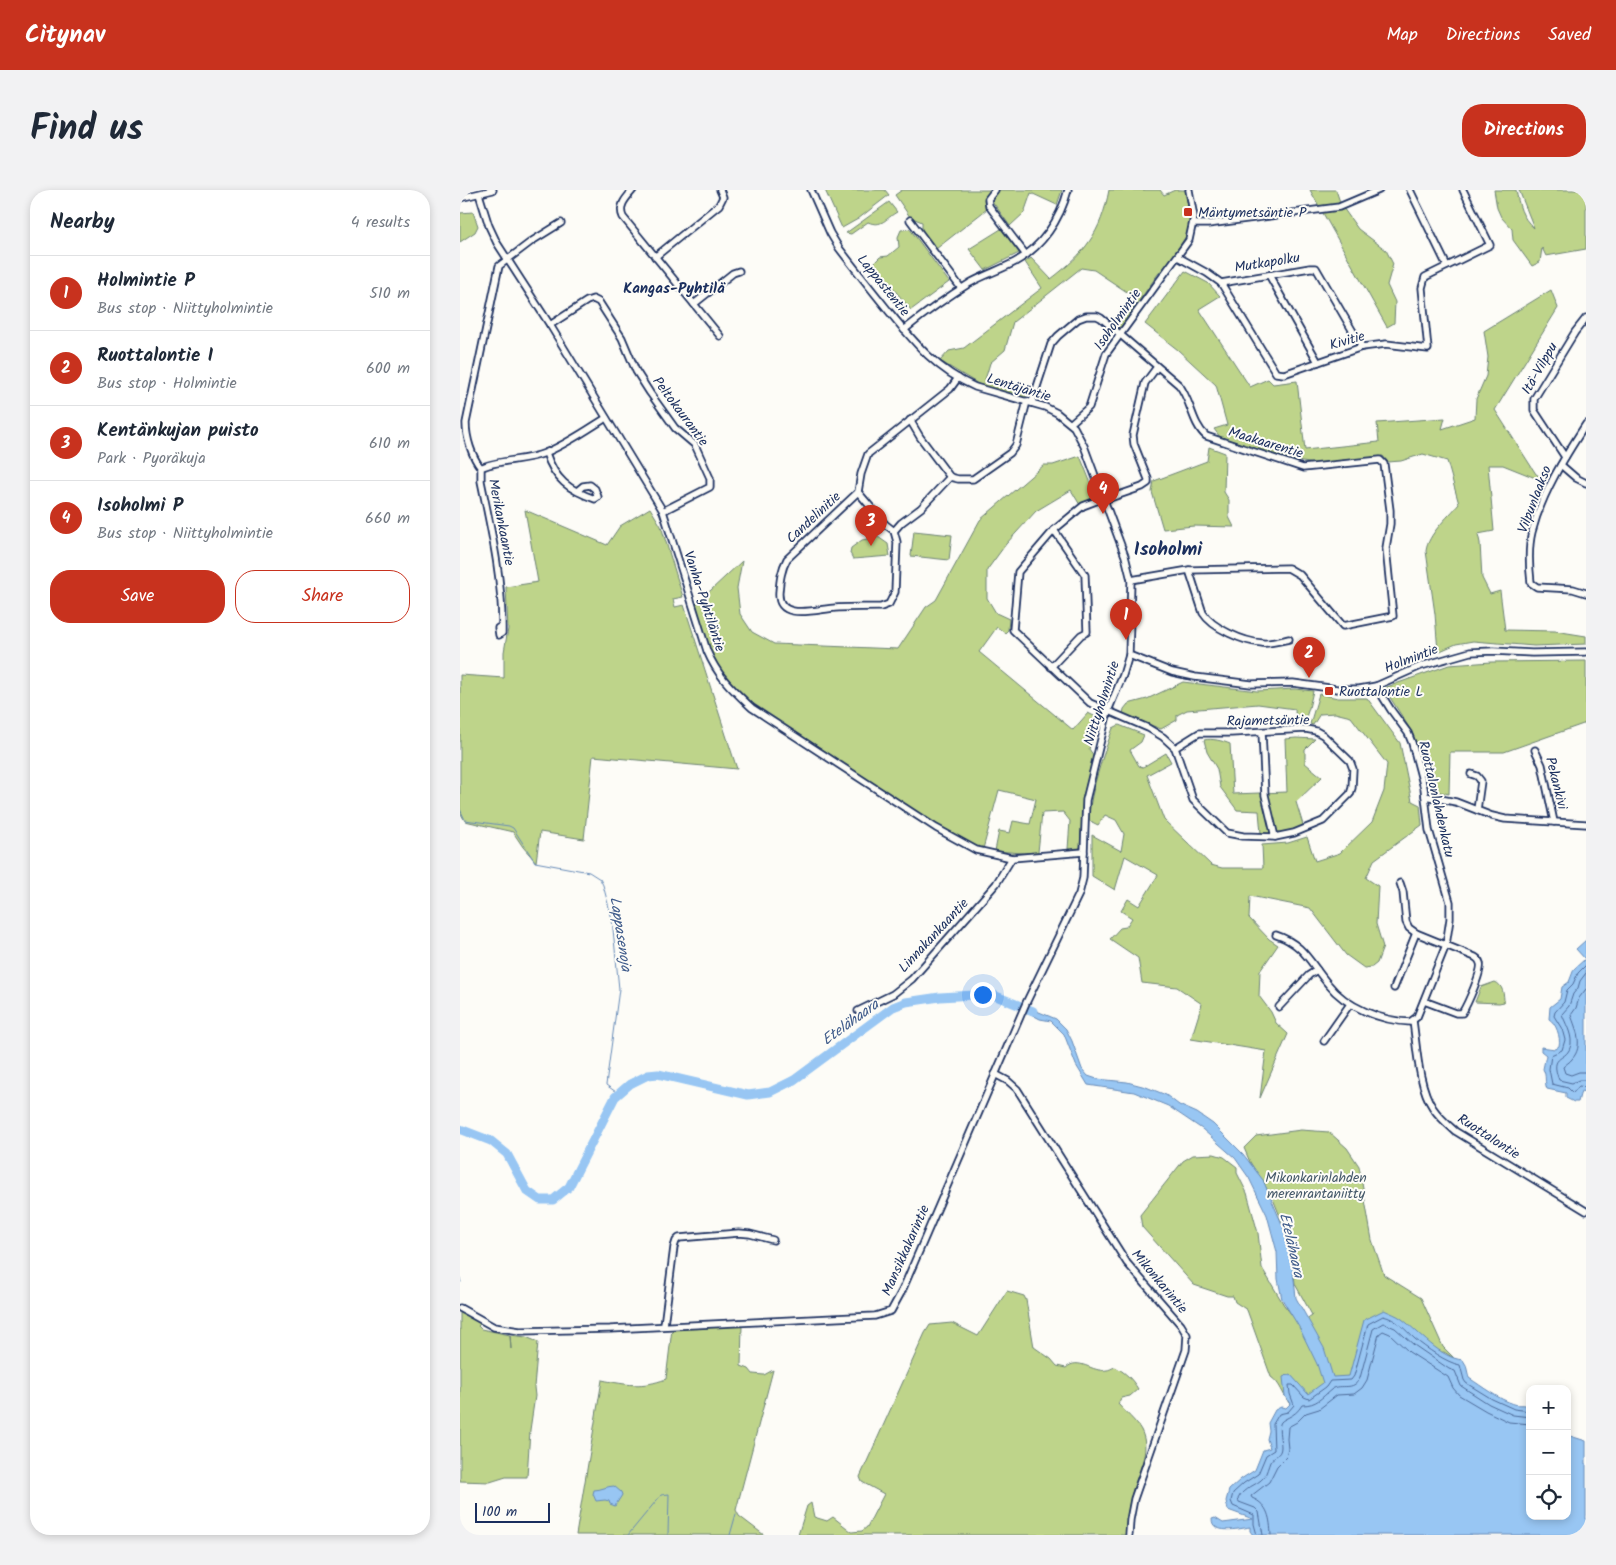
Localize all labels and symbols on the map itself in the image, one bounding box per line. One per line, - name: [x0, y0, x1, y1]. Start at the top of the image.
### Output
- place label: Mäntymetsäntie P: [1198, 202, 1307, 224]
- marker: Mäntymetsäntie P: [1182, 206, 1194, 218]
- street label: Mutkapolku: [1233, 247, 1302, 279]
- street label: Lappastentie: [851, 250, 916, 322]
- district label: Kangas-Pyhtilä: [623, 277, 726, 301]
- street label: Isoholmintie: [1088, 284, 1148, 355]
- street label: Kivitie: [1327, 325, 1368, 356]
- street label: Itä-Vilppu: [1516, 338, 1564, 399]
- street label: Lentäjäntie: [984, 368, 1054, 408]
- street label: Peltokaurantie: [647, 372, 714, 452]
- street label: Maakaarentie: [1226, 421, 1307, 465]
- street label: Vilpunlaakso: [1512, 462, 1558, 536]
- pin: 4: [1087, 473, 1119, 514]
- street label: Merikankaantie: [482, 477, 520, 568]
- street label: Candelinitie: [781, 486, 847, 549]
- pin: 3: [855, 505, 887, 546]
- district label: Isoholmi: [1134, 535, 1203, 565]
- street label: Vanha-Pyhtiläntie: [677, 548, 731, 655]
- pin: 1: [1110, 599, 1142, 640]
- pin: 2: [1293, 637, 1325, 678]
- street label: Holmintie: [1381, 638, 1442, 679]
- street label: Niittyholmintie: [1078, 657, 1126, 748]
- place label: Ruottalontie L: [1339, 681, 1423, 703]
- marker: Ruottalontie L: [1323, 685, 1335, 697]
- street label: Rajametsäntie: [1226, 709, 1310, 733]
- street label: Ruottalonlahdenkatu: [1412, 739, 1460, 860]
- street label: Pekankivi: [1539, 755, 1573, 813]
- street label: Linnakankaantie: [893, 893, 975, 978]
- water label: Lappasenoja: [602, 895, 638, 974]
- your location: [970, 982, 996, 1008]
- water label: Etelähaara: [817, 993, 885, 1052]
- street label: Ruottalontie: [1453, 1108, 1525, 1166]
- park label: Mikonkarinlahden merenrantaniitty: [1265, 1167, 1367, 1205]
- street label: Mansikkakarintie: [876, 1201, 936, 1300]
- water label: Etelähaara: [1272, 1210, 1310, 1281]
- street label: Mikonkarintie: [1126, 1245, 1193, 1319]
- scale bar: [475, 1500, 550, 1523]

